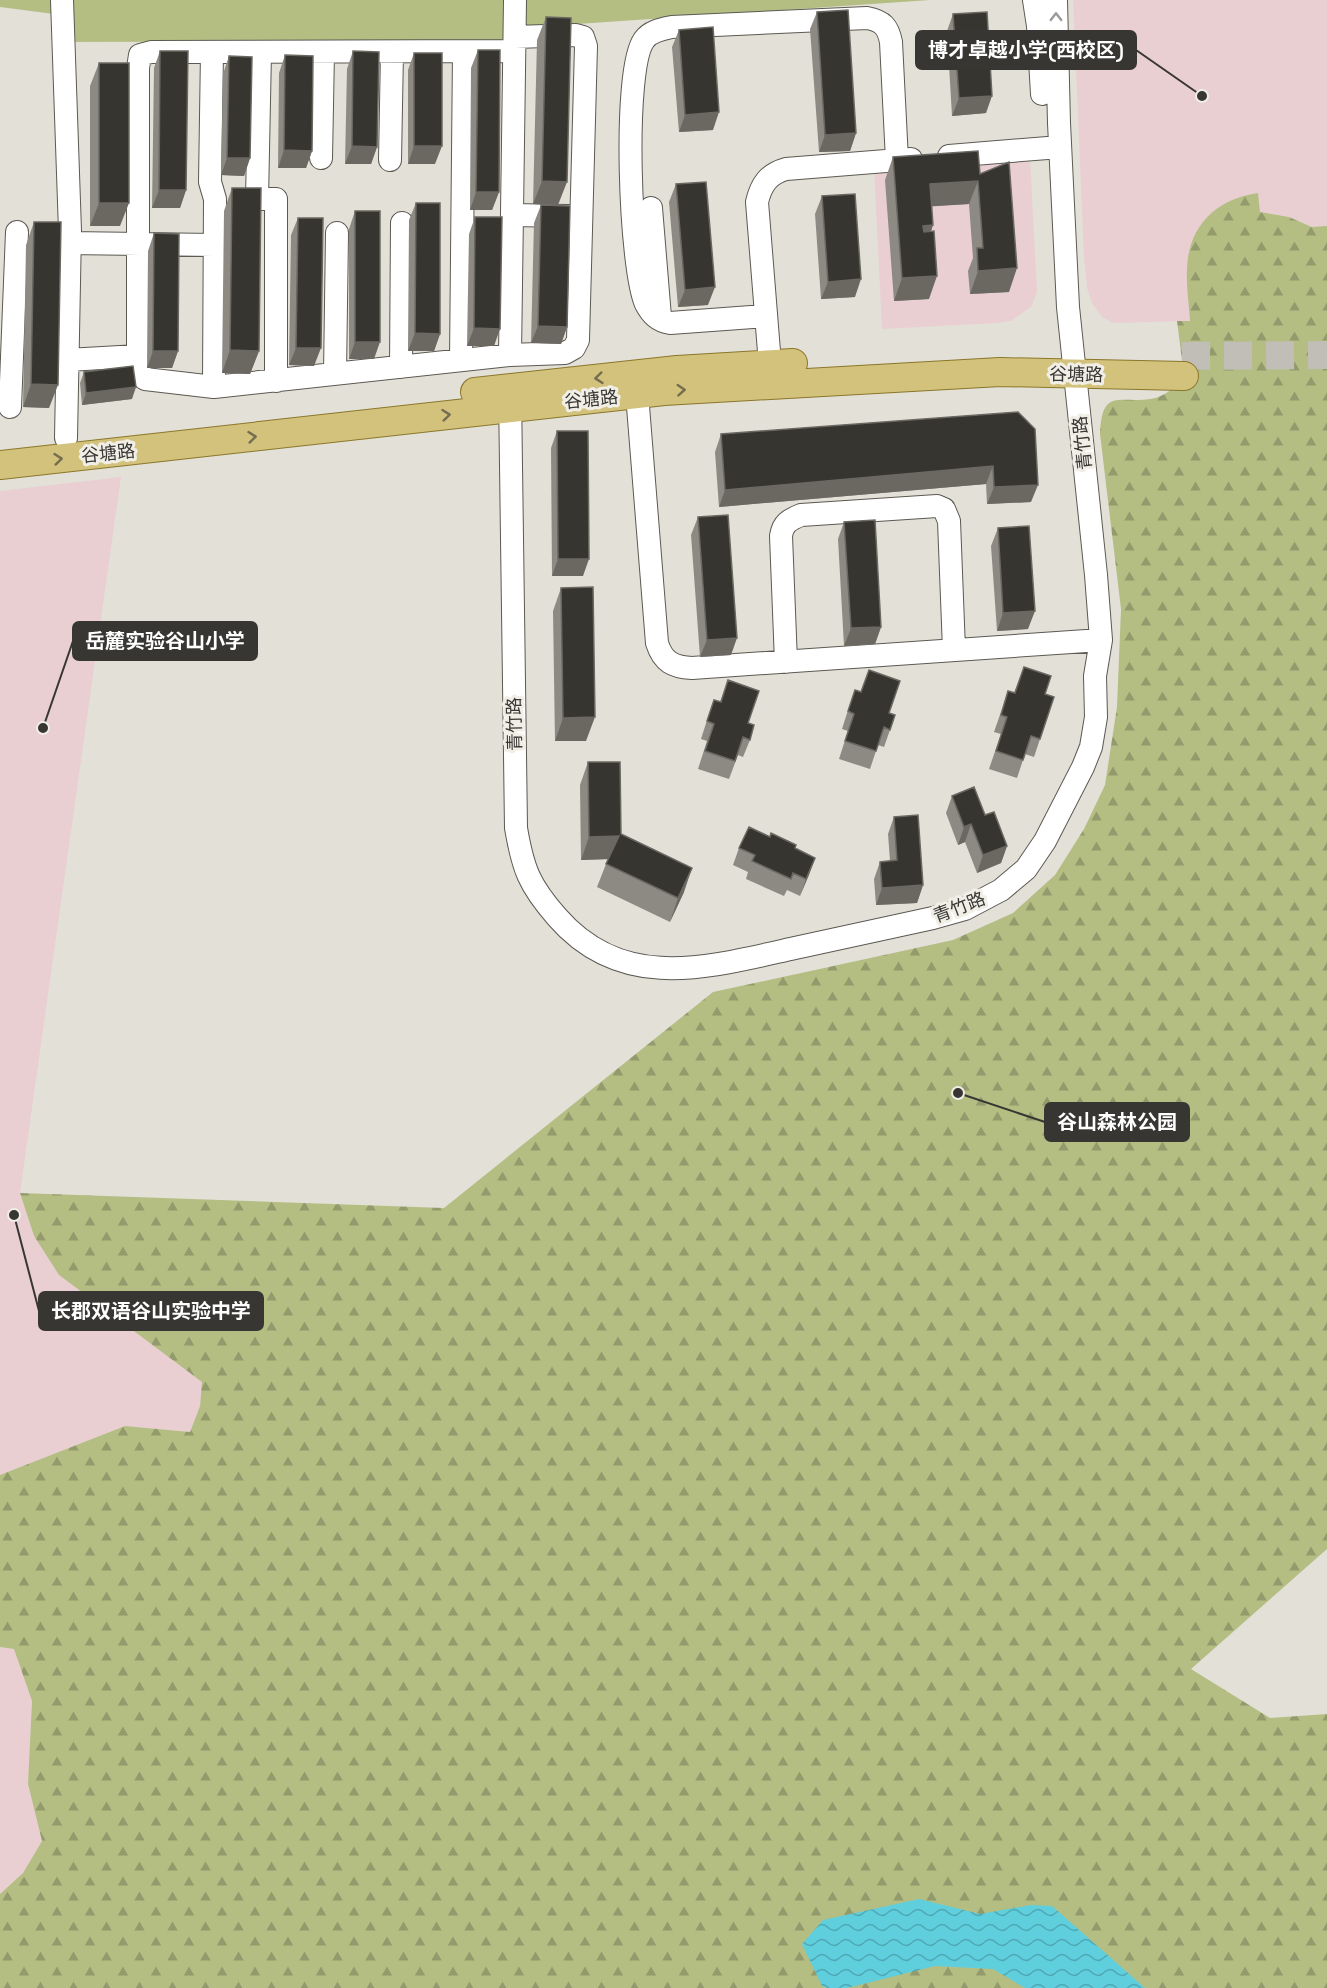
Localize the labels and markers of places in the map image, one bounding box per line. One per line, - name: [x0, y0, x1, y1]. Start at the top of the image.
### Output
- callout: 博才卓越小学(西校区): [916, 31, 1136, 69]
- callout: 岳麓实验谷山小学: [73, 622, 257, 660]
- callout: 谷山森林公园: [1045, 1103, 1189, 1141]
- callout: 长郡双语谷山实验中学: [39, 1292, 263, 1330]

